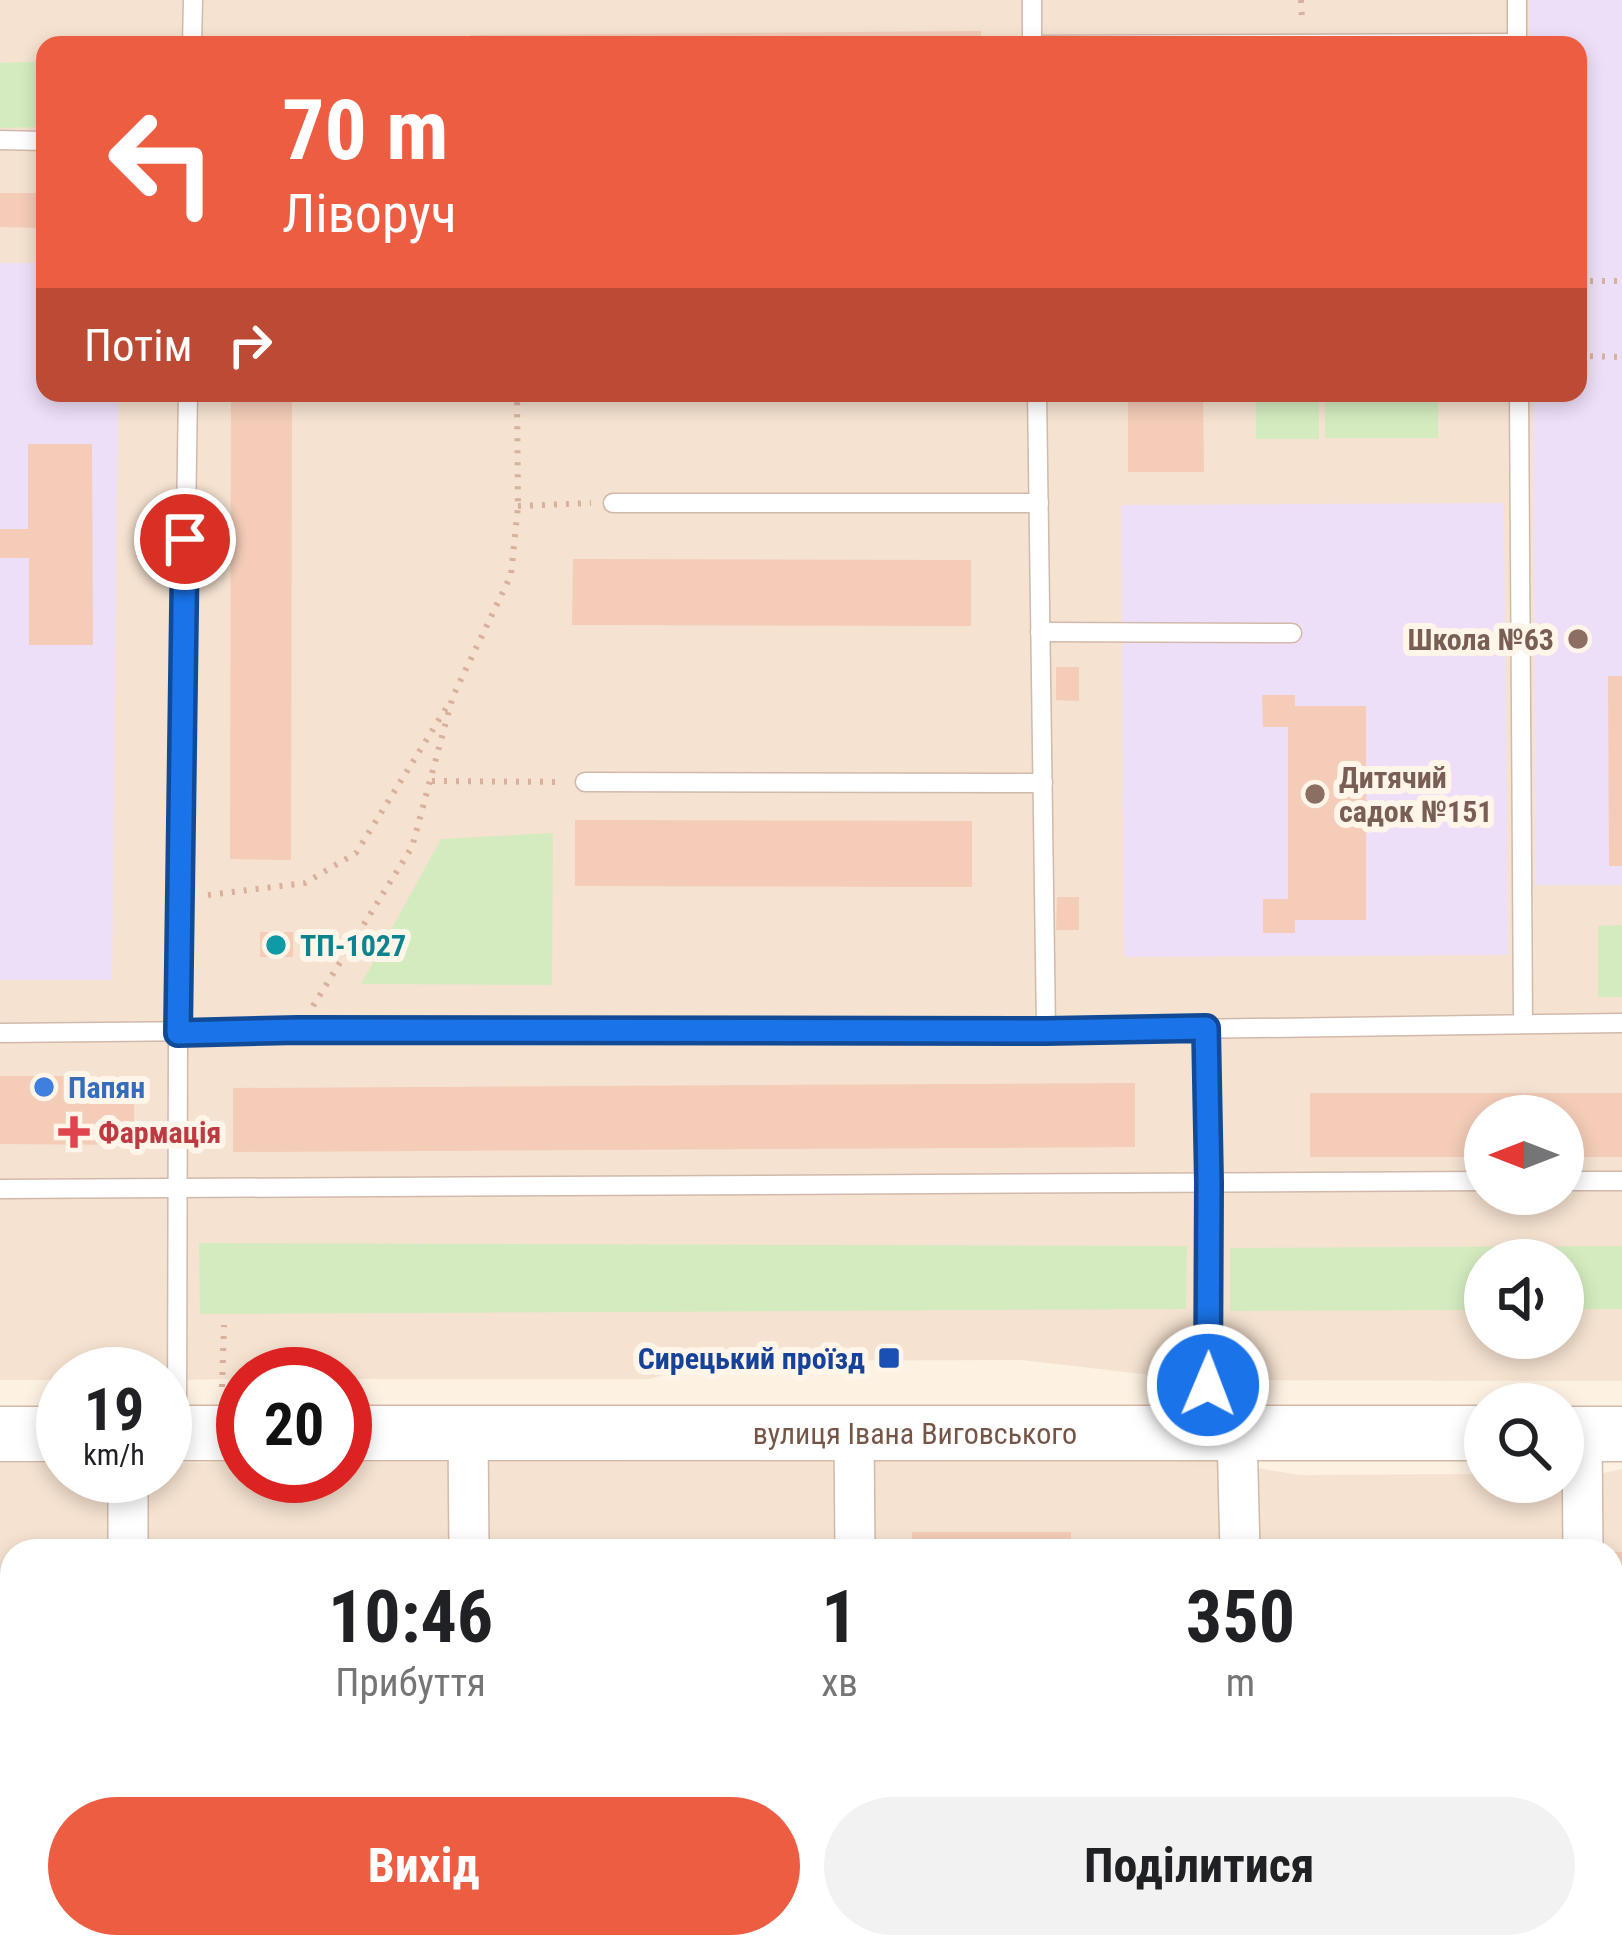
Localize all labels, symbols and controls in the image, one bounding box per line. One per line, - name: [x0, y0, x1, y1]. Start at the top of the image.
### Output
- text: 70 m: [282, 81, 449, 180]
- icon: left: [84, 84, 240, 240]
- text: Ліворуч: [282, 182, 457, 245]
- icon: right: [217, 312, 283, 378]
- text: Потім: [84, 319, 193, 372]
- pin: [134, 488, 236, 590]
- icon: arrive: [152, 506, 218, 572]
- place label: Школа №63: [1408, 622, 1554, 657]
- marker: Школа №63: [1565, 626, 1591, 652]
- place label: Дитячий садок №151: [1339, 760, 1492, 829]
- marker: Дитячий садок №151: [1302, 781, 1328, 807]
- place label: ТП-1027: [300, 928, 406, 963]
- marker: ТП-1027: [263, 932, 289, 958]
- place label: Папян: [68, 1070, 145, 1105]
- marker: Папян: [31, 1074, 57, 1100]
- north arrow: [1464, 1095, 1584, 1215]
- map controls: [1464, 1095, 1584, 1503]
- place label: Фармація: [98, 1115, 221, 1150]
- marker: Фармація: [61, 1119, 87, 1145]
- button: sound: [1464, 1239, 1584, 1359]
- position arrow: [1145, 1322, 1271, 1448]
- place label: Сирецький проїзд: [638, 1341, 865, 1376]
- marker: Сирецький проїзд: [876, 1345, 902, 1371]
- speed limit sign: 20: [216, 1347, 372, 1503]
- text: 19: [84, 1374, 144, 1445]
- button: search: [1464, 1383, 1584, 1503]
- street label: вулиця Івана Виговського: [753, 1416, 1077, 1451]
- text: km/h: [83, 1437, 145, 1472]
- text: 10:46: [328, 1575, 493, 1660]
- text: 1: [821, 1575, 858, 1660]
- text: 350: [1186, 1575, 1295, 1660]
- text: Прибуття: [335, 1660, 486, 1706]
- text: хв: [821, 1660, 858, 1706]
- text: m: [1226, 1660, 1255, 1706]
- button: Вихід: [48, 1797, 800, 1935]
- button: Поділитися: [824, 1797, 1575, 1935]

